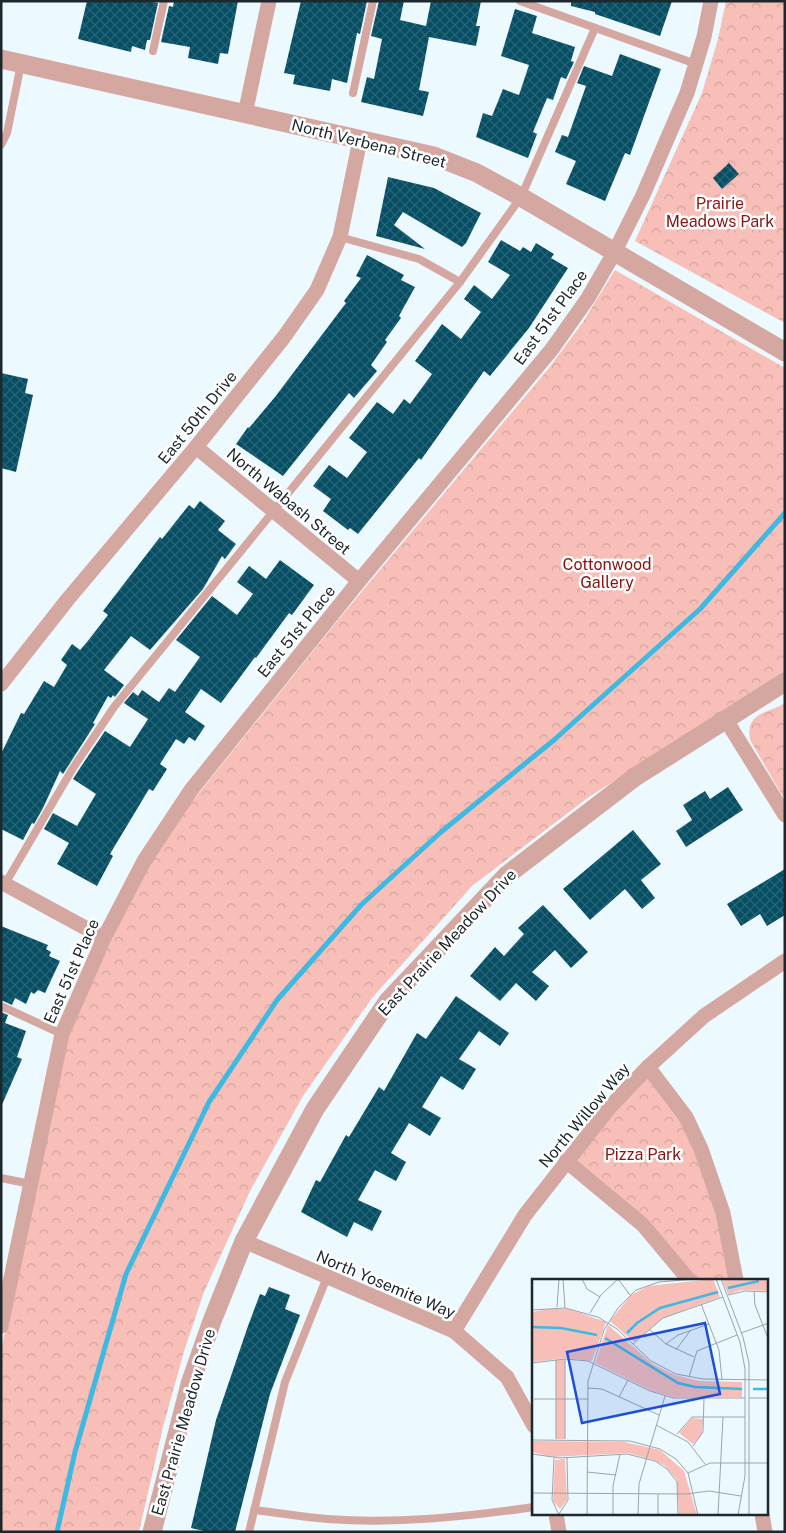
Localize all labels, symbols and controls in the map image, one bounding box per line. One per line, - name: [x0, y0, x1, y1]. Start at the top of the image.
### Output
- street label: North Verbena Street: [290, 115, 448, 172]
- park label: Prairie Meadows Park: [666, 194, 774, 231]
- street label: East 51st Place: [510, 266, 591, 369]
- street label: East 50th Drive: [154, 367, 241, 468]
- street label: North Wabash Street: [223, 444, 354, 559]
- park label: Cottonwood Gallery: [562, 555, 652, 592]
- street label: East 51st Place: [253, 581, 339, 681]
- street label: East Prairie Meadow Drive: [374, 865, 520, 1020]
- street label: East 51st Place: [40, 916, 103, 1027]
- street label: North Willow Way: [535, 1059, 634, 1172]
- park label: Pizza Park: [605, 1145, 681, 1164]
- street label: North Yosemite Way: [313, 1247, 459, 1323]
- inset map: [532, 1279, 768, 1516]
- street label: East Prairie Meadow Drive: [148, 1326, 219, 1518]

